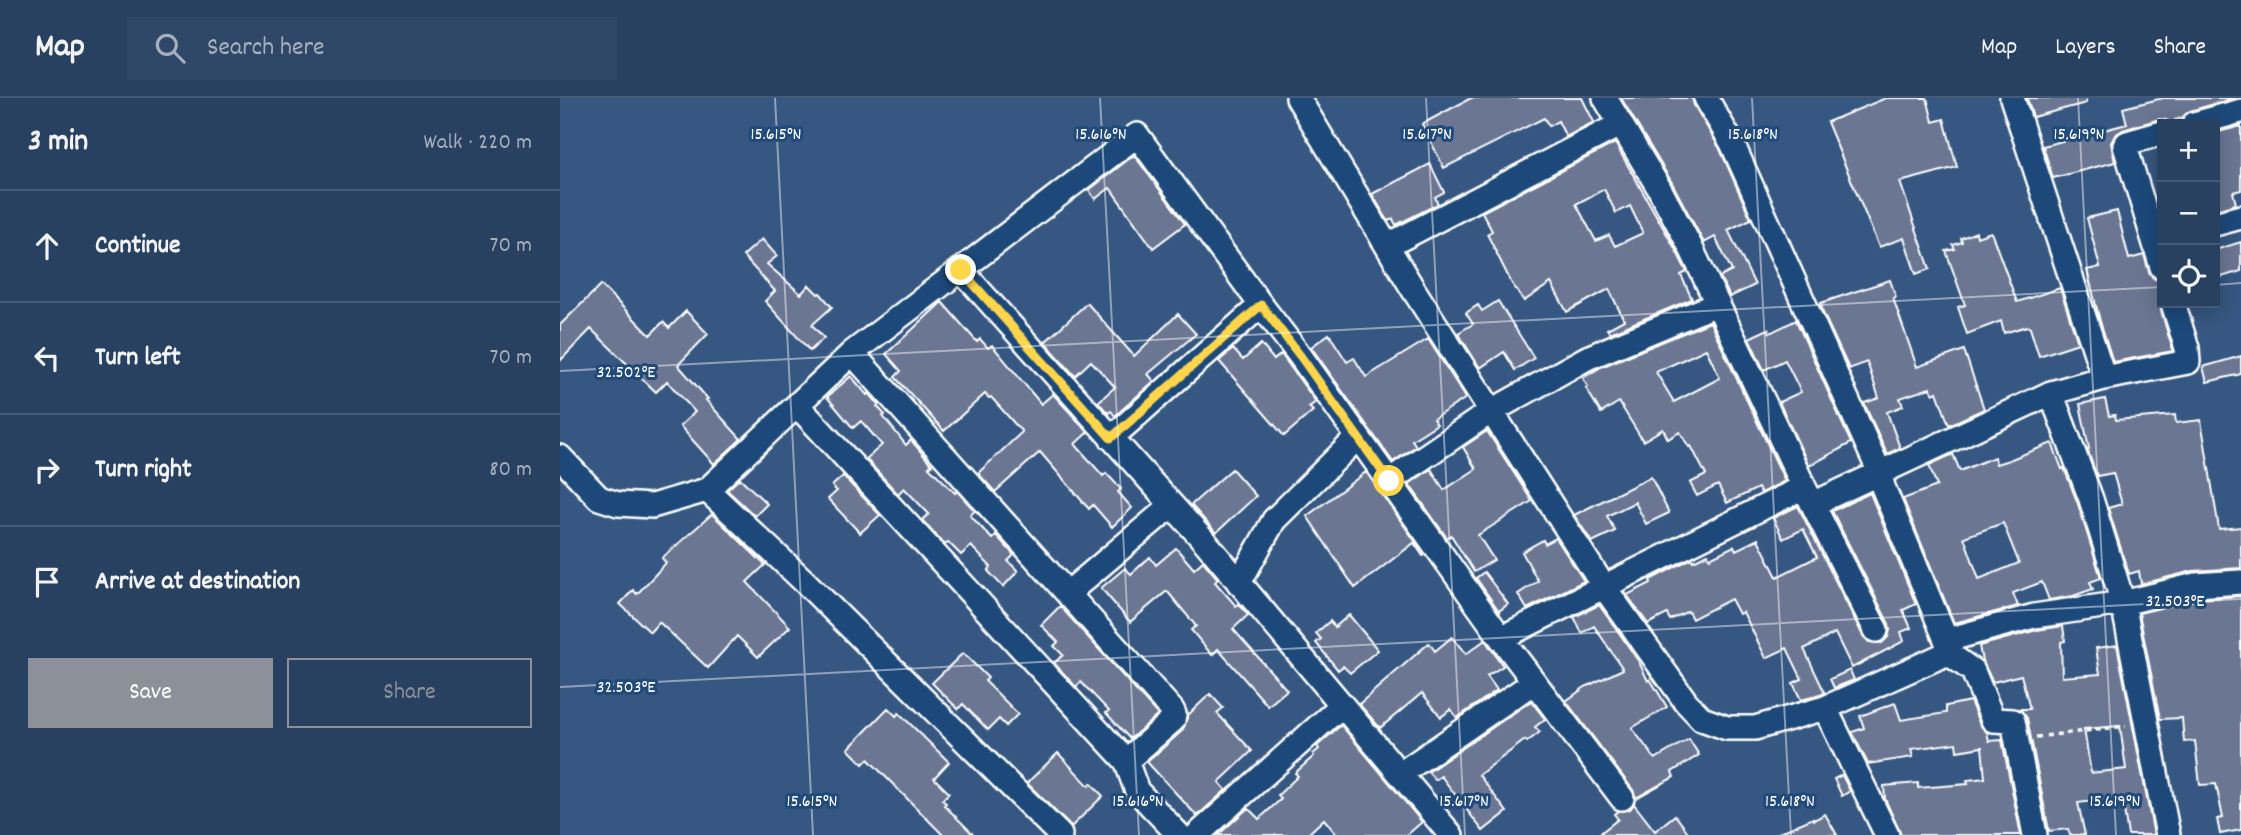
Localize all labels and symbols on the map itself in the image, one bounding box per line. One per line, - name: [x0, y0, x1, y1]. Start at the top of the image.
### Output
- text: 15.615°N: [750, 123, 802, 148]
- text: 15.616°N: [1075, 123, 1127, 148]
- text: 15.617°N: [1402, 123, 1452, 148]
- text: 15.618°N: [1728, 123, 1778, 148]
- text: 15.619°N: [2054, 123, 2104, 148]
- route end: [945, 254, 976, 285]
- text: 32.502°E: [597, 361, 655, 386]
- route start: [1373, 465, 1404, 496]
- text: 32.503°E: [2146, 590, 2204, 615]
- text: 32.503°E: [597, 676, 655, 701]
- text: 15.615°N: [786, 790, 838, 815]
- text: 15.616°N: [1112, 790, 1164, 815]
- text: 15.617°N: [1439, 790, 1489, 815]
- text: 15.618°N: [1765, 790, 1815, 815]
- text: 15.619°N: [2090, 790, 2140, 815]

